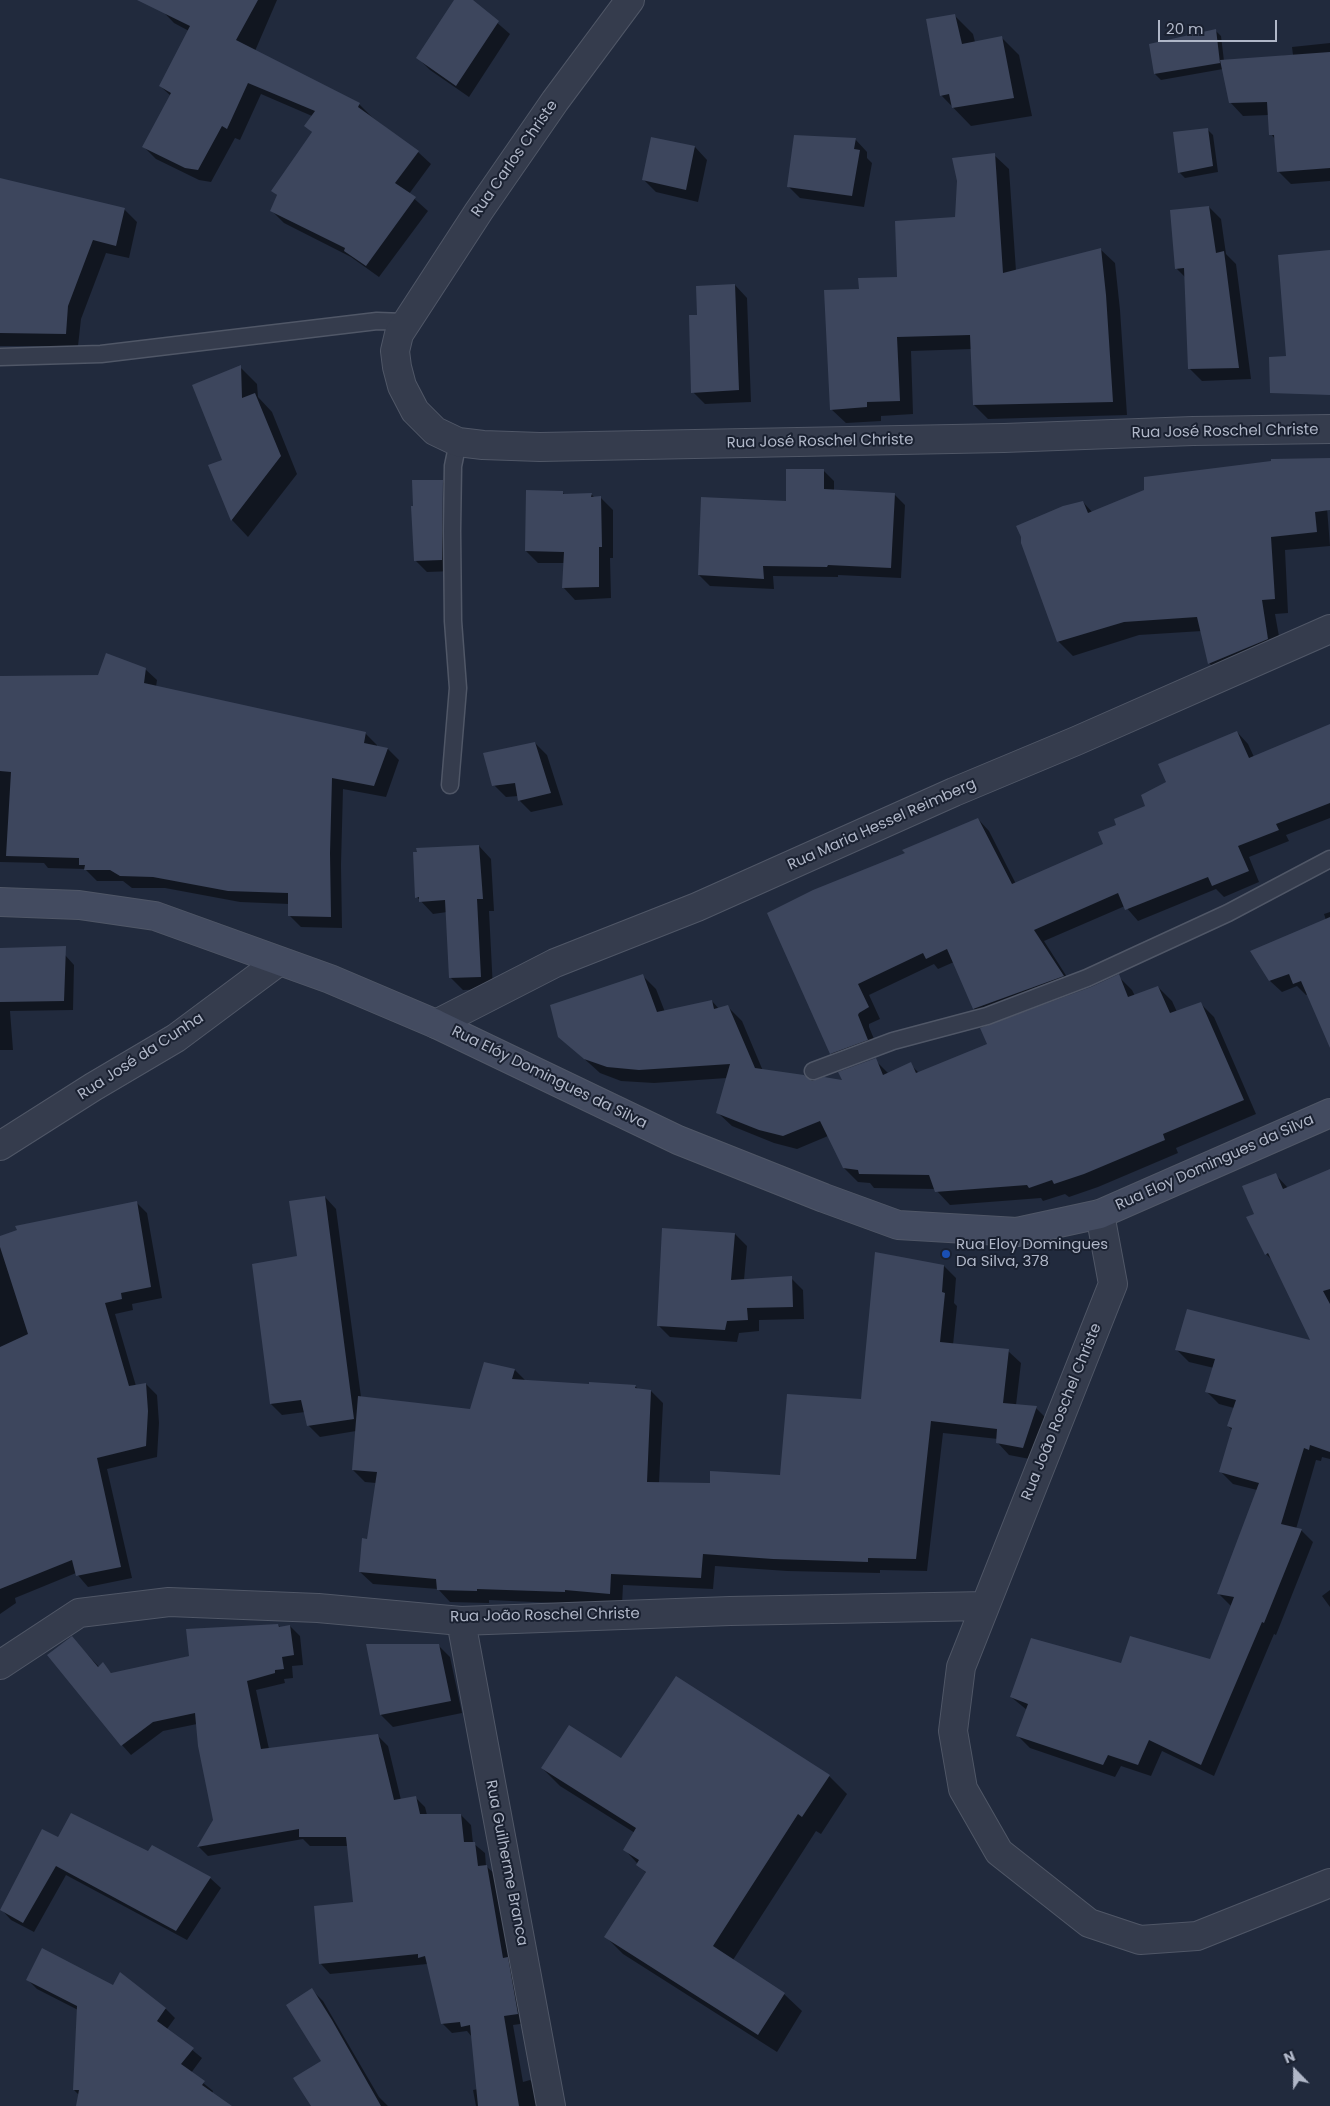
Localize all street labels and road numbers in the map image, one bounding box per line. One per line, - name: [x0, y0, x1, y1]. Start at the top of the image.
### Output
- street label: Rua Carlos Christe: [468, 97, 562, 221]
- street label: Rua José Roschel Christe: [1131, 421, 1319, 443]
- street label: Rua José Roschel Christe: [726, 431, 914, 453]
- street label: Rua Maria Hessel Reimberg: [785, 775, 979, 875]
- street label: Rua José da Cunha: [75, 1010, 207, 1104]
- street label: Rua Elóy Domingues da Silva: [448, 1023, 650, 1133]
- street label: Rua Eloy Domingues da Silva: [1113, 1111, 1317, 1215]
- street label: Rua João Roschel Christe: [1018, 1321, 1106, 1503]
- street label: Rua João Roschel Christe: [450, 1605, 640, 1627]
- street label: Rua Guilherme Branca: [481, 1779, 531, 1947]

